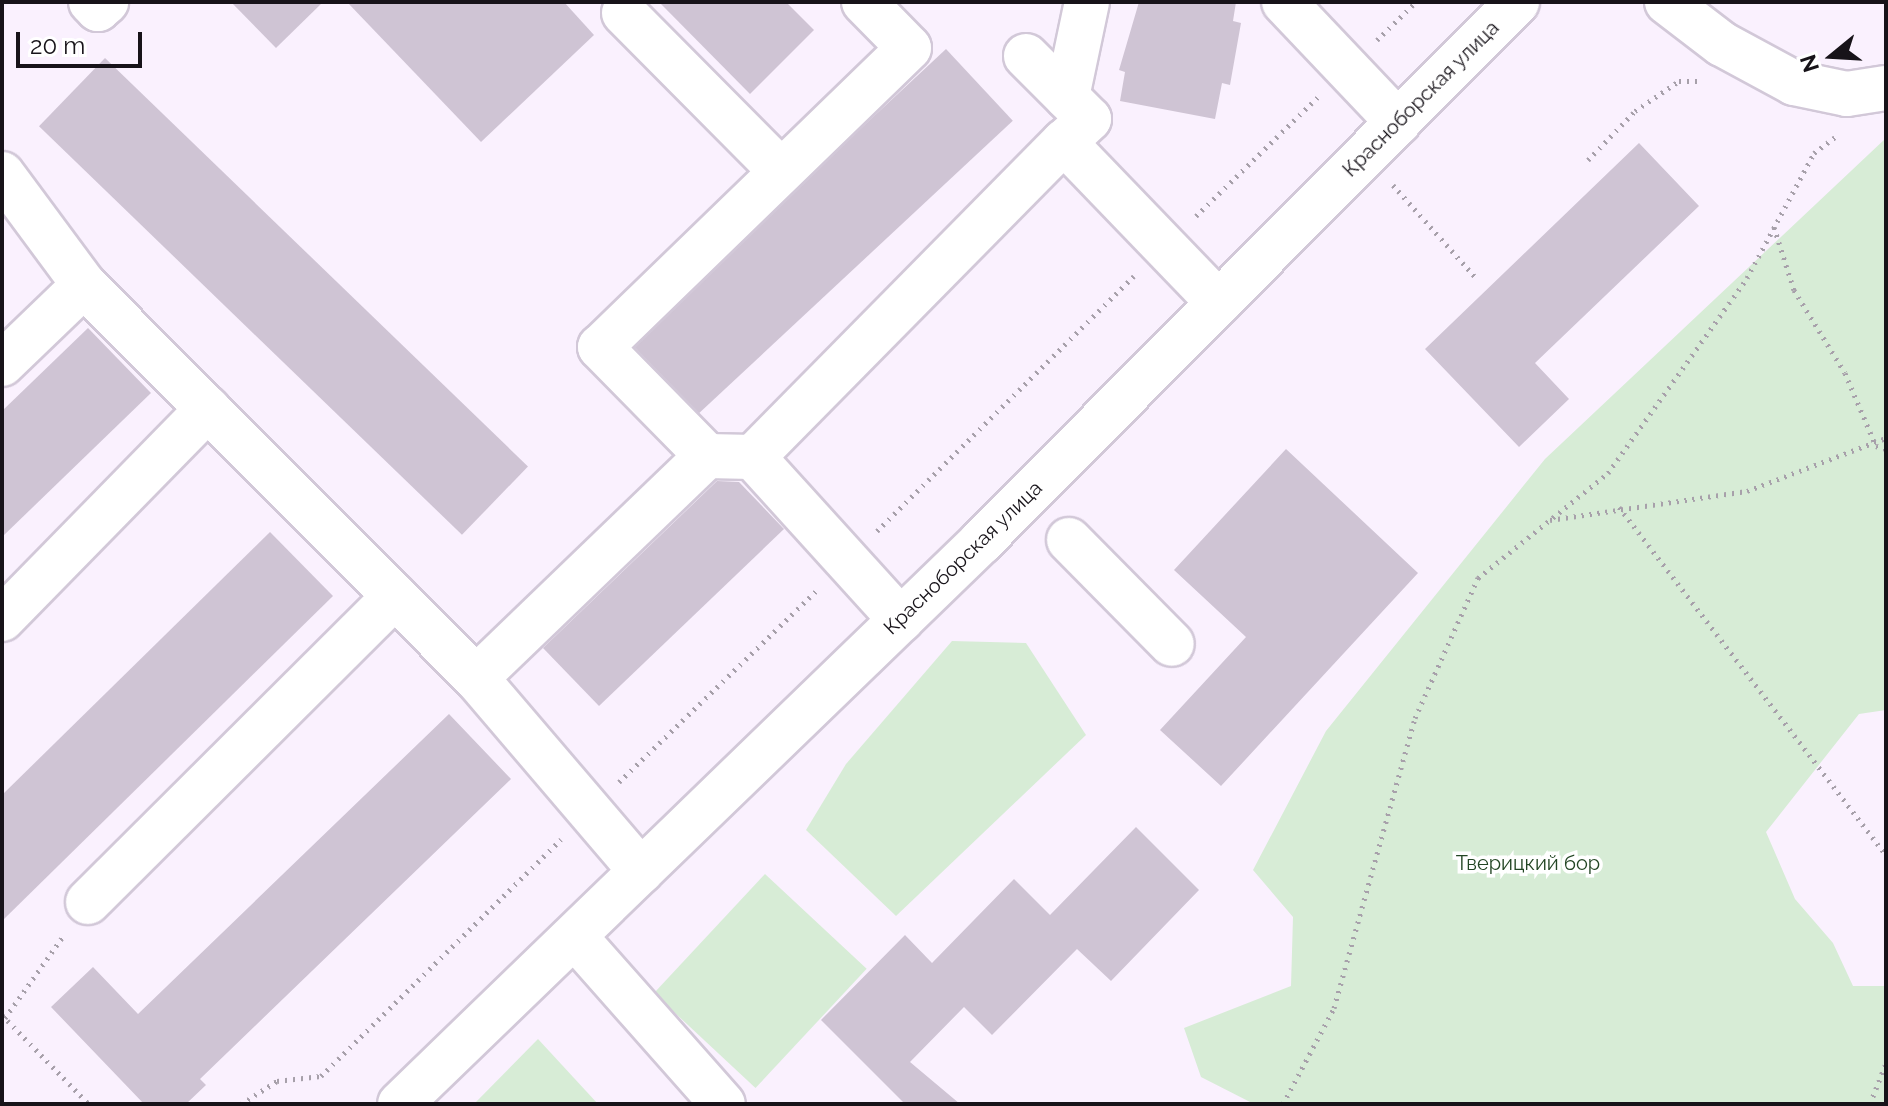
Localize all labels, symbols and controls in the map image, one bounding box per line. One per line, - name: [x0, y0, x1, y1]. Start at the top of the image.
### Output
- scale bar: [20, 16, 146, 66]
- street label: Красноборская улица: [1338, 16, 1504, 182]
- north arrow: [1792, 16, 1872, 96]
- text: 20 m: [30, 31, 85, 60]
- text: N: [1794, 51, 1824, 75]
- street label: Красноборская улица: [879, 476, 1047, 640]
- park label: Тверицкий бор: [1456, 851, 1600, 875]

